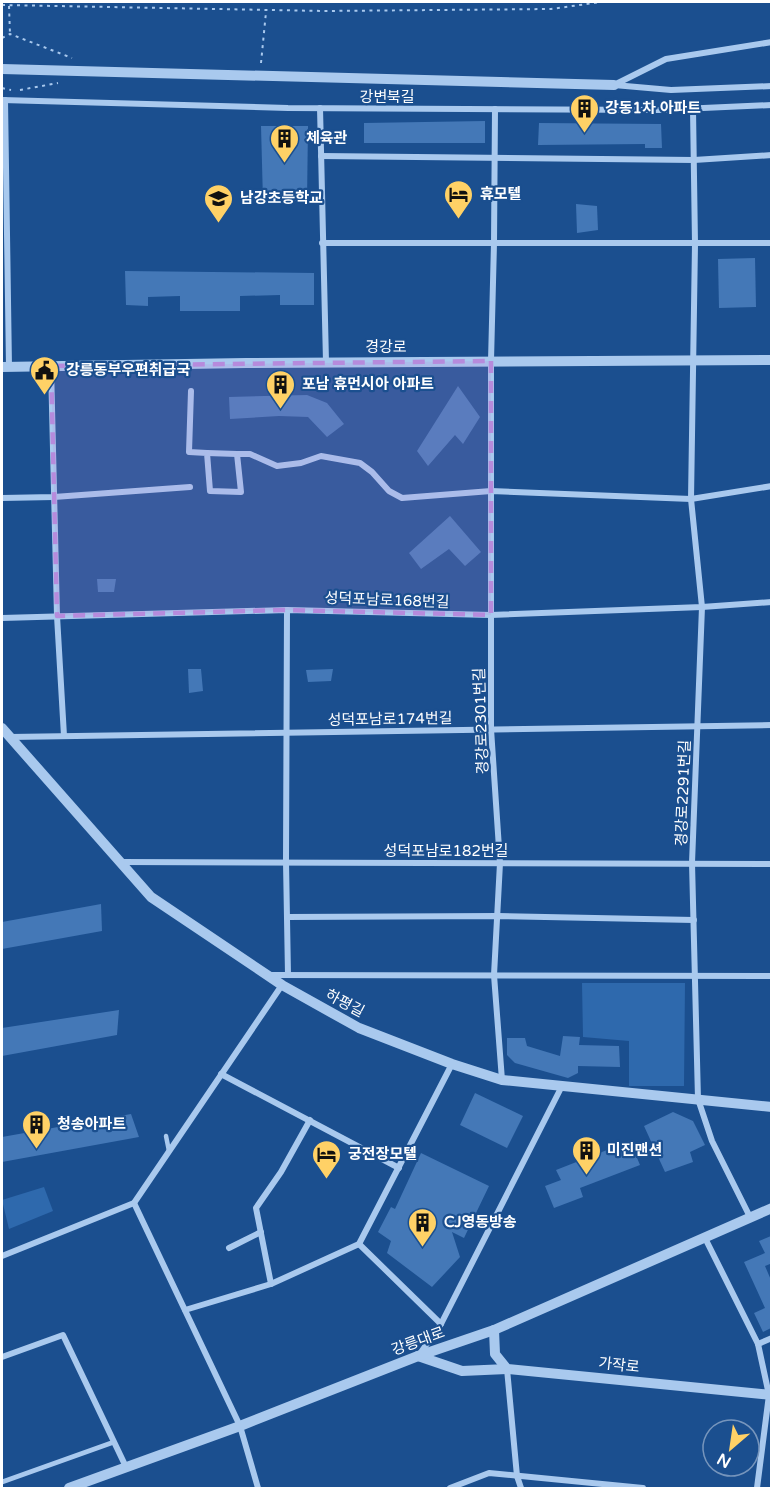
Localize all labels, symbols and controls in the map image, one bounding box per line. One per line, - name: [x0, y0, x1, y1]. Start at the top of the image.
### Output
- street label: 강변북길: [359, 88, 415, 106]
- building icon: 강동1차 아파트: [568, 92, 600, 134]
- place label: 강동1차 아파트: [605, 99, 701, 117]
- building icon: 체육관: [269, 122, 301, 164]
- place label: 체육관: [306, 129, 348, 147]
- hotel icon: 휴모텔: [443, 178, 475, 220]
- school or university icon: 남강초등학교: [203, 182, 235, 224]
- place label: 휴모텔: [480, 185, 521, 203]
- place label: 남강초등학교: [240, 189, 323, 207]
- street label: 경강로: [365, 338, 407, 356]
- public building icon: 강릉동부우편취급국: [29, 354, 61, 396]
- place label: 강릉동부우편취급국: [66, 361, 190, 379]
- building icon: 포남 휴먼시아 아파트: [265, 368, 297, 410]
- place label: 포남 휴먼시아 아파트: [302, 375, 434, 393]
- street label: 성덕포남로168번길: [324, 589, 450, 611]
- street label: 경강로2301번길: [470, 667, 492, 775]
- street label: 성덕포남로174번길: [327, 709, 453, 729]
- street label: 경강로2291번길: [672, 739, 694, 847]
- street label: 성덕포남로182번길: [384, 842, 508, 860]
- street label: 하평길: [322, 985, 368, 1021]
- building icon: 청송아파트: [20, 1108, 52, 1150]
- place label: 청송아파트: [57, 1115, 126, 1133]
- building icon: 미진맨션: [570, 1134, 602, 1176]
- hotel icon: 궁전장모텔: [311, 1138, 343, 1180]
- place label: 미진맨션: [607, 1141, 662, 1159]
- place label: 궁전장모텔: [348, 1145, 417, 1163]
- building icon: CJ영동방송: [407, 1206, 439, 1248]
- place label: CJ영동방송: [444, 1213, 517, 1231]
- street label: 강릉대로: [389, 1323, 447, 1359]
- street label: 가작로: [597, 1354, 641, 1376]
- north arrow: [701, 1418, 761, 1478]
- text: N: [714, 1448, 735, 1472]

